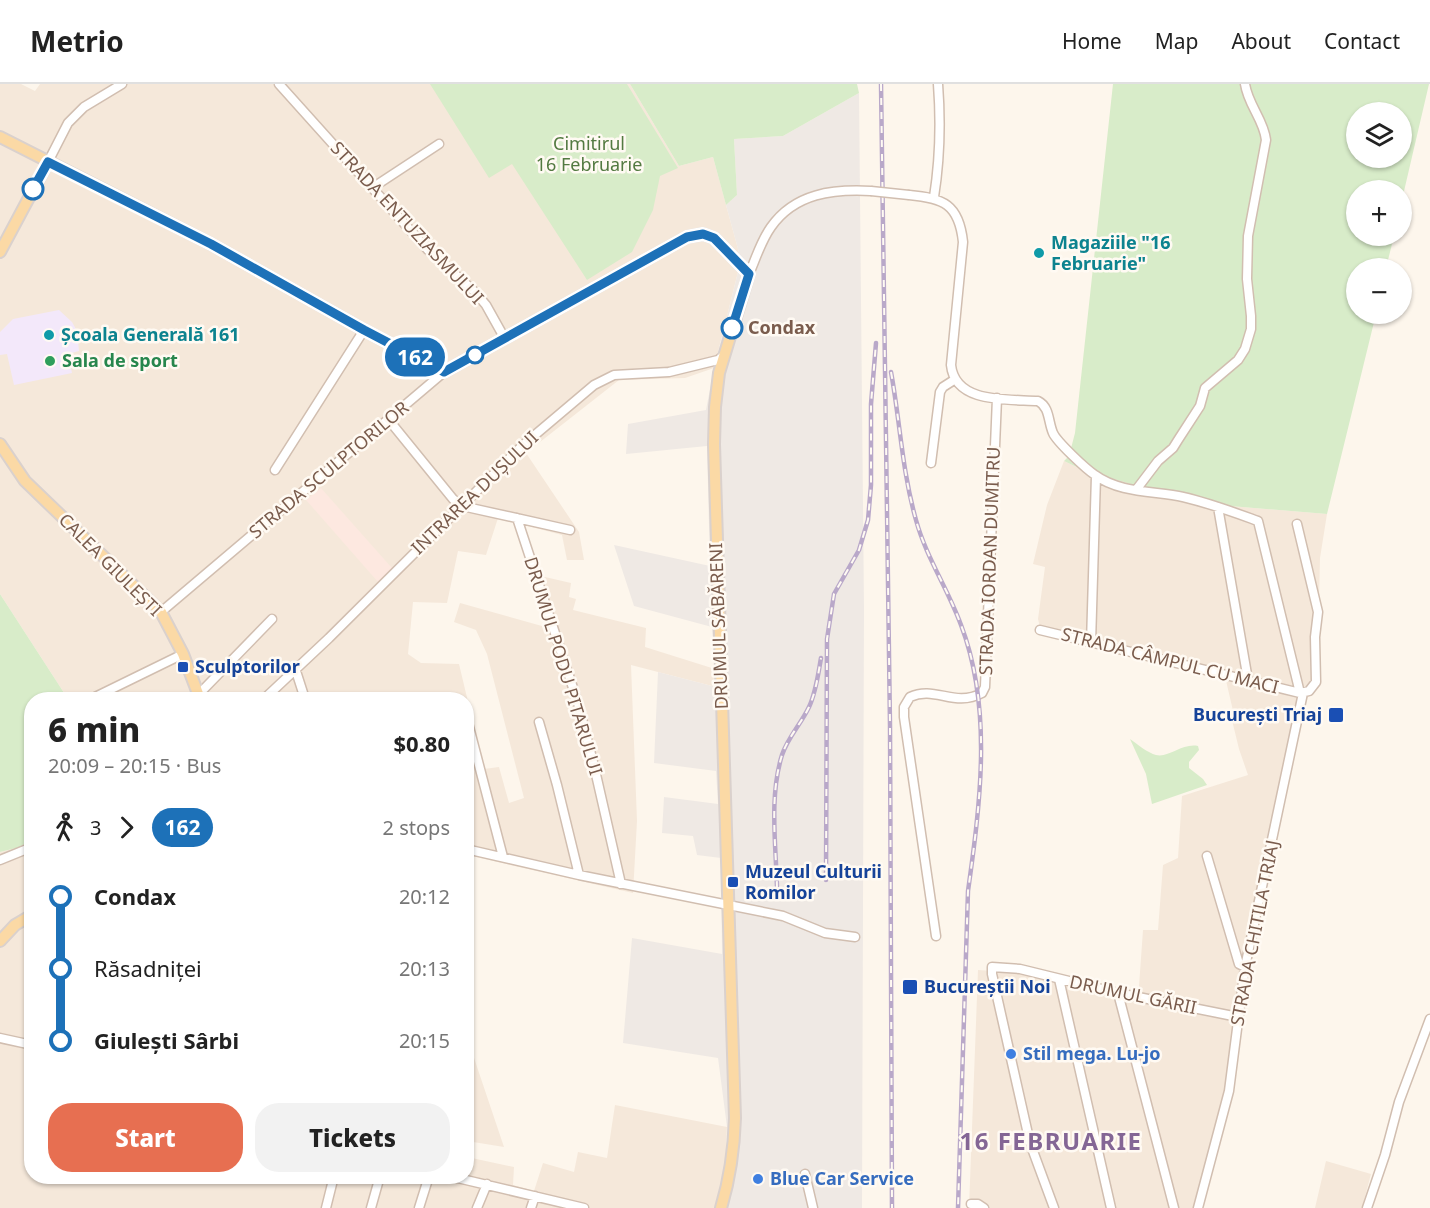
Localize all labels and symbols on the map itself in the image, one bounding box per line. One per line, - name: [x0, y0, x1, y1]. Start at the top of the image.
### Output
- park label: Cimitirul 16 Februarie: [536, 131, 642, 176]
- street label: STRADA ENTUZIASMULUI: [326, 136, 490, 309]
- unlabelled marker: [22, 178, 44, 200]
- place label: Magaziile "16 Februarie": [1051, 230, 1171, 275]
- marker: Magaziile "16 Februarie": [1032, 246, 1046, 260]
- place label: Condax: [748, 315, 816, 339]
- marker: Condax: [721, 317, 743, 339]
- place label: Școala Generală 161: [61, 322, 239, 346]
- marker: Școala Generală 161: [42, 328, 56, 342]
- line badge: 162: [380, 338, 450, 376]
- unlabelled marker: [466, 346, 484, 364]
- place label: Sala de sport: [62, 348, 178, 372]
- marker: Sala de sport: [43, 354, 57, 368]
- street label: STRADA SCULPTORILOR: [243, 395, 413, 543]
- street label: INTRAREA DUȘULUI: [406, 425, 543, 559]
- street label: STRADA IORDAN DUMITRU: [973, 446, 1005, 676]
- street label: CALEA GIULEȘTI: [54, 508, 167, 621]
- street label: DRUMUL SĂBĂRENI: [703, 542, 733, 710]
- street label: DRUMUL PODU PITARULUI: [519, 554, 609, 778]
- street label: STRADA CÂMPUL CU MACI: [1059, 621, 1281, 699]
- place label: Sculptorilor: [195, 654, 300, 678]
- marker: Sculptorilor: [176, 660, 190, 674]
- place label: București Triaj: [1193, 702, 1322, 726]
- marker: București Triaj: [1327, 706, 1345, 724]
- street label: STRADA CHITILA TRIAJ: [1224, 838, 1284, 1028]
- place label: Muzeul Culturii Romilor: [745, 859, 882, 904]
- marker: Muzeul Culturii Romilor: [726, 875, 740, 889]
- street label: DRUMUL GĂRII: [1068, 969, 1199, 1019]
- place label: Bucureștii Noi: [924, 974, 1051, 998]
- marker: Bucureștii Noi: [901, 978, 919, 996]
- place label: Stil mega. Lu-jo: [1023, 1041, 1160, 1065]
- marker: Stil mega. Lu-jo: [1004, 1047, 1018, 1061]
- district label: 16 FEBRUARIE: [959, 1124, 1143, 1157]
- place label: Blue Car Service: [770, 1166, 914, 1190]
- marker: Blue Car Service: [751, 1172, 765, 1186]

